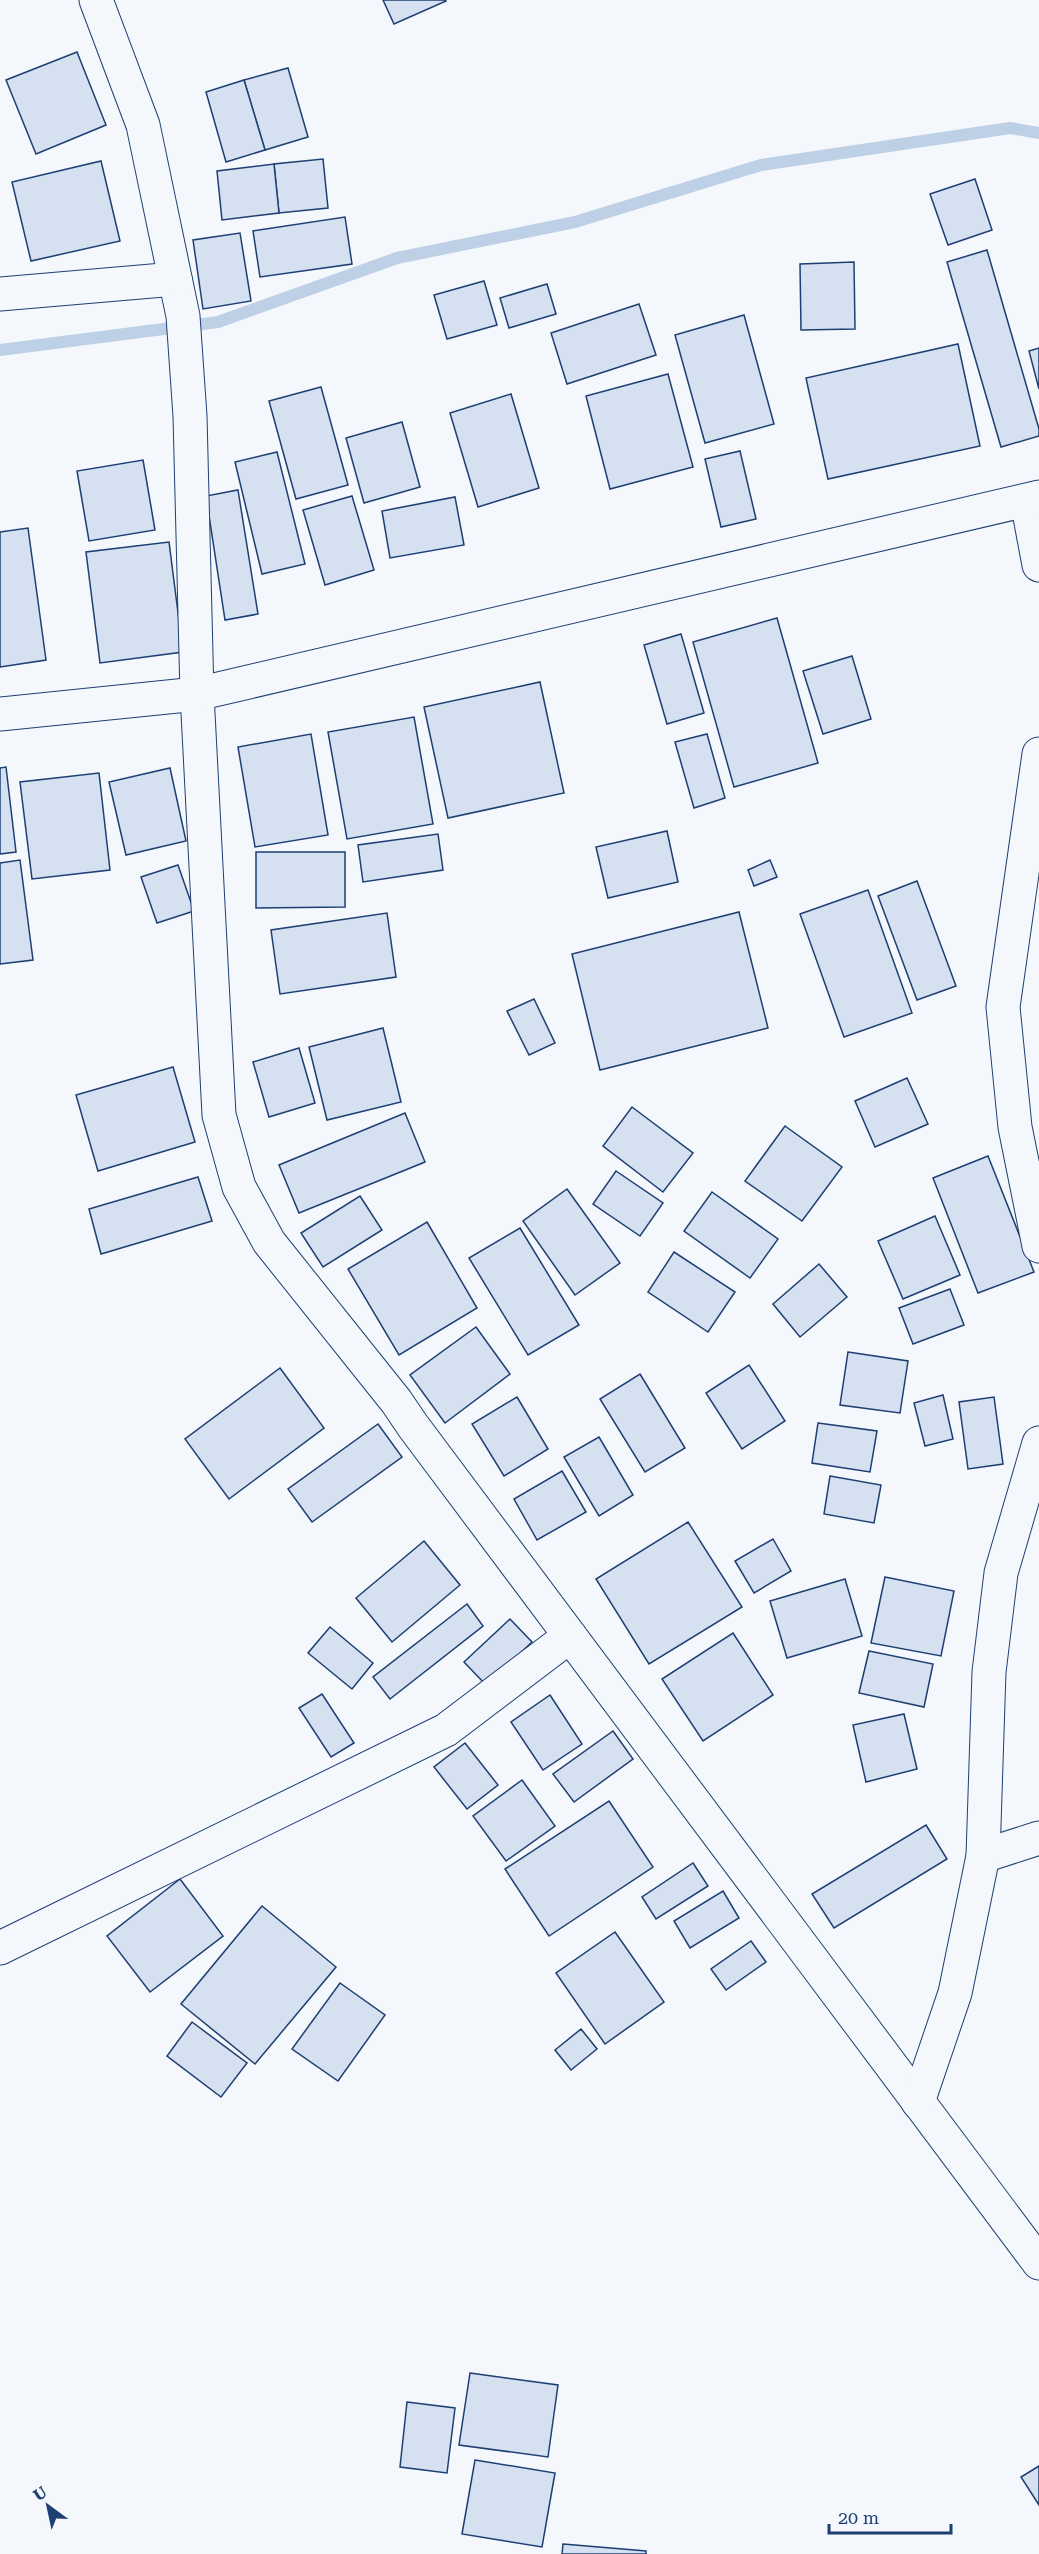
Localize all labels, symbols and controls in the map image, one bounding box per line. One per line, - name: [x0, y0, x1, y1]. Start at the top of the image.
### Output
- north arrow: [18, 2476, 78, 2536]
- text: U: [30, 2483, 50, 2505]
- scale bar: [829, 2497, 950, 2535]
- text: 20 m: [838, 2507, 879, 2528]

